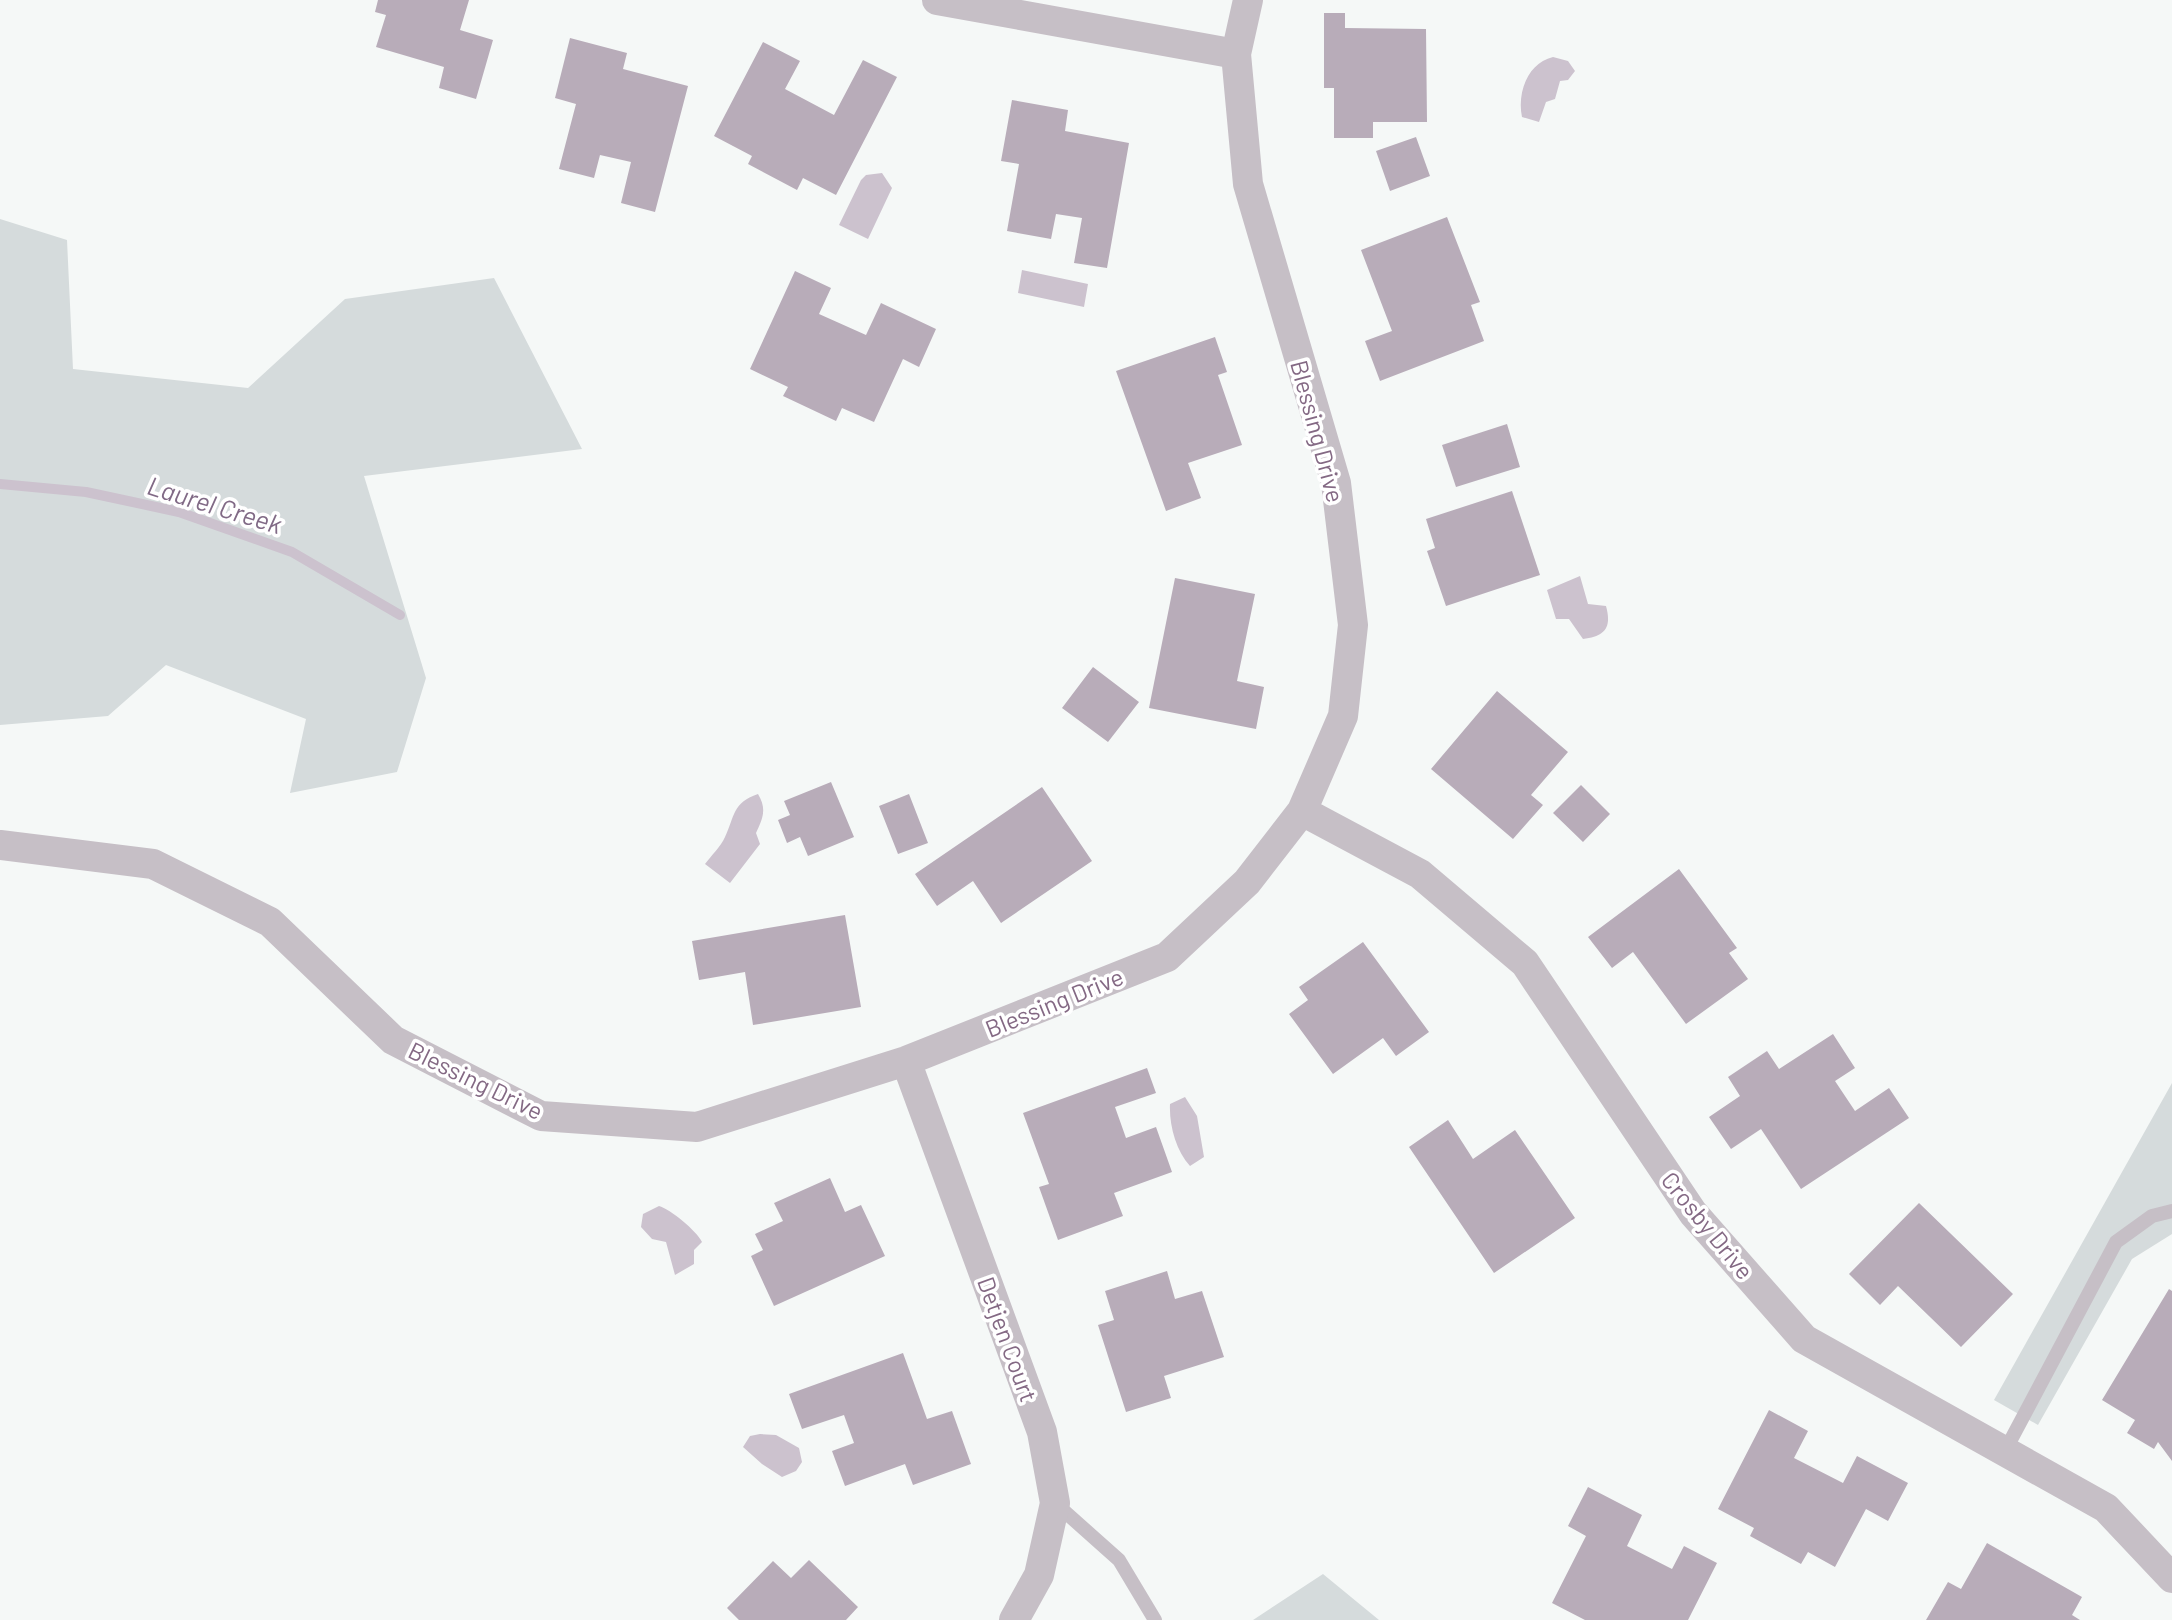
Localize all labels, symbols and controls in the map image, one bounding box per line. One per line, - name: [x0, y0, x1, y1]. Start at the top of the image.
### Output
- street label: Blessing Drive: [1285, 357, 1351, 505]
- water label: Laurel Creek: [144, 469, 286, 539]
- street label: Blessing Drive: [981, 961, 1127, 1043]
- street label: Blessing Drive: [404, 1035, 548, 1125]
- street label: Crosby Drive: [1656, 1165, 1760, 1285]
- street label: Detjen Court: [972, 1273, 1044, 1405]

